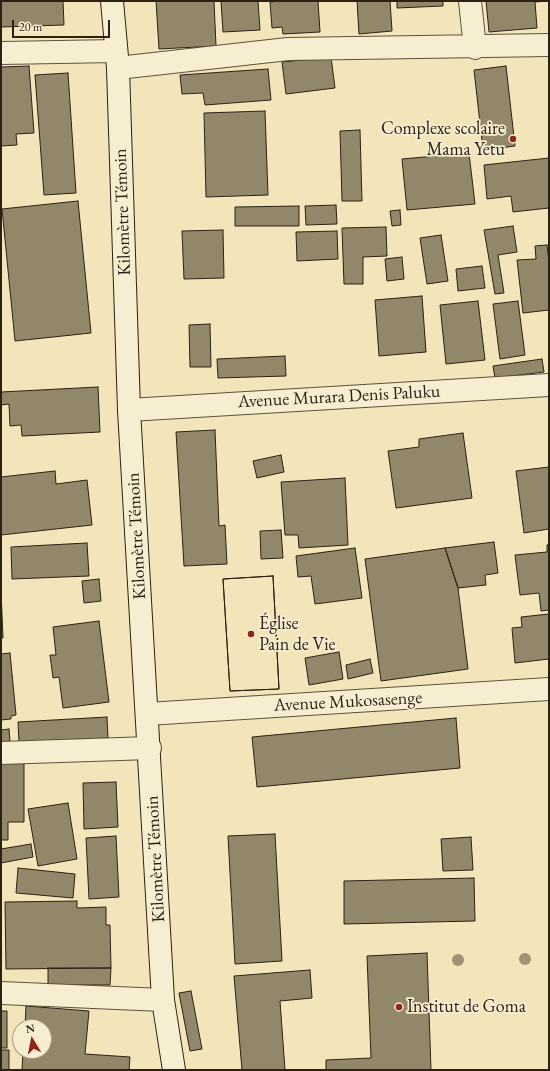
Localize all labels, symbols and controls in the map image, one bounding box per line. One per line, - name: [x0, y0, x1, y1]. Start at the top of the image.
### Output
- scale bar: [14, 12, 112, 38]
- text: 20 m: [19, 19, 42, 35]
- place label: Complexe scolaire Mama Yetu: [381, 118, 505, 160]
- marker: Complexe scolaire Mama Yetu: [508, 134, 518, 144]
- street label: Kilomètre Témoin: [110, 148, 136, 276]
- street label: Avenue Murara Denis Paluku: [237, 381, 441, 413]
- street label: Kilomètre Témoin: [123, 472, 151, 600]
- place label: Église Pain de Vie: [259, 613, 336, 656]
- marker: Église Pain de Vie: [246, 629, 256, 639]
- street label: Avenue Mukosasenge: [273, 687, 423, 717]
- street label: Kilomètre Témoin: [142, 795, 170, 923]
- place label: Institut de Goma: [407, 996, 526, 1018]
- marker: Institut de Goma: [394, 1002, 404, 1012]
- north arrow: [12, 1019, 52, 1059]
- text: N: [24, 1021, 36, 1036]

